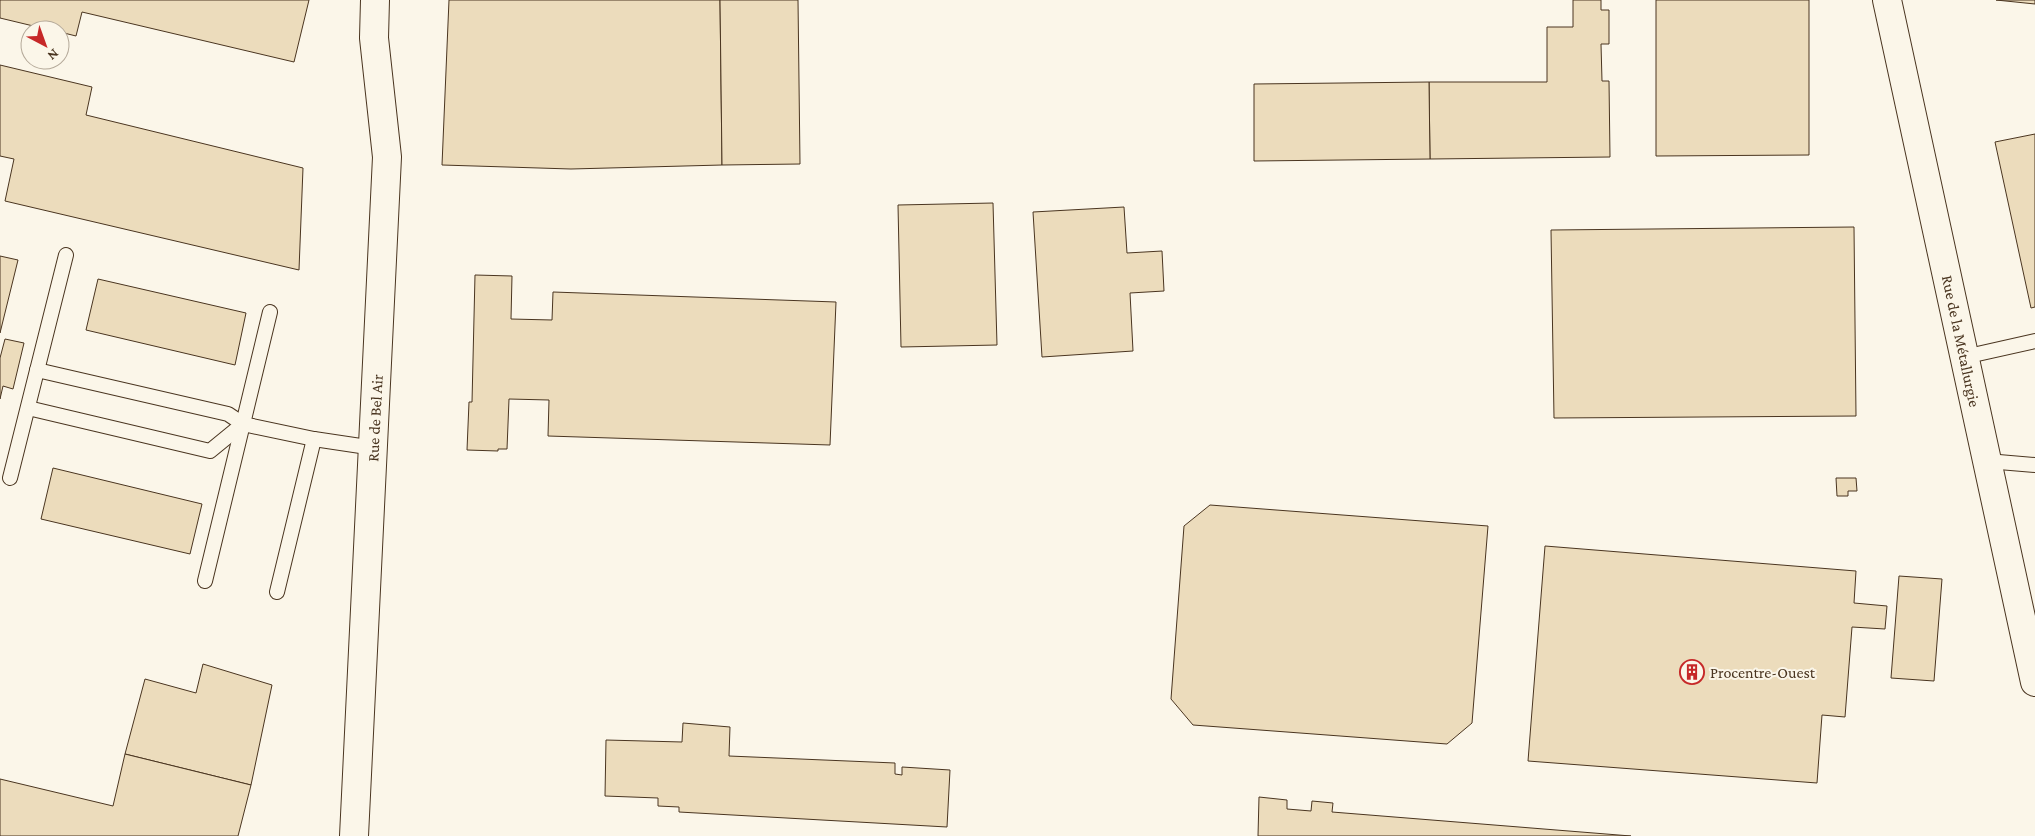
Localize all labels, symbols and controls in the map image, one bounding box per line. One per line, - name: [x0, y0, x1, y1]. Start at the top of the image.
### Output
- north arrow: [20, 20, 70, 70]
- text: N: [44, 46, 62, 64]
- street label: Rue de la Métallurgie: [1938, 273, 1983, 409]
- street label: Rue de Bel Air: [364, 374, 386, 462]
- building icon: Procentre-Ouest: [1679, 659, 1705, 685]
- place label: Procentre-Ouest: [1710, 664, 1816, 681]

